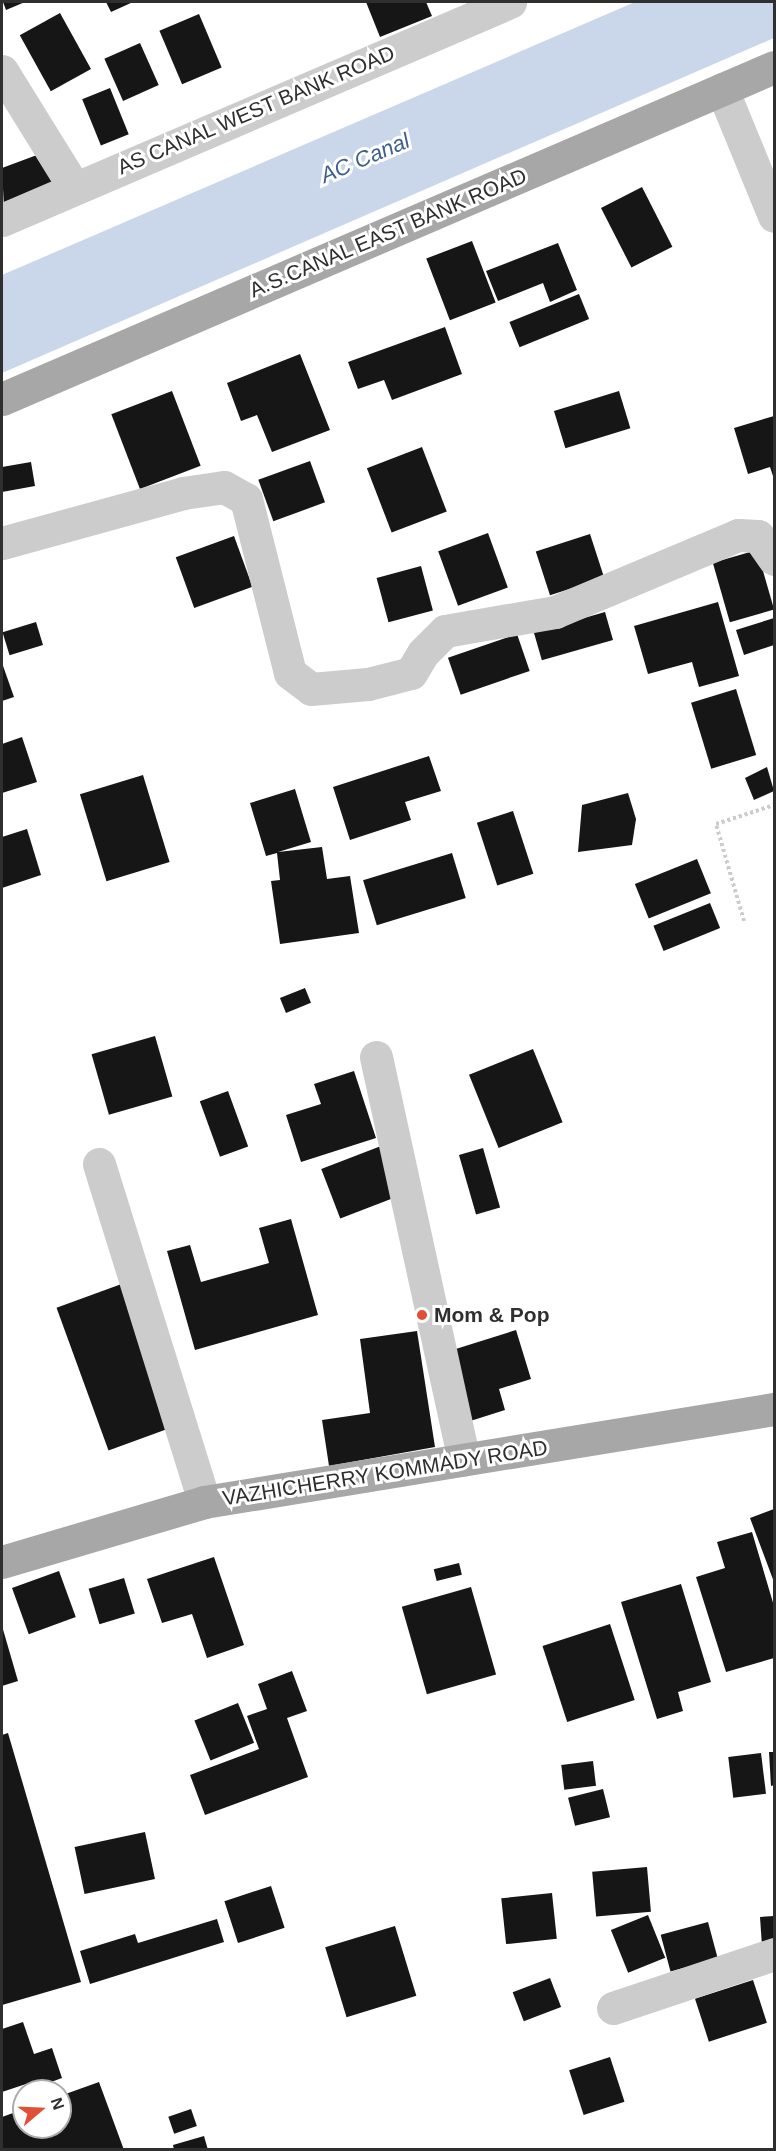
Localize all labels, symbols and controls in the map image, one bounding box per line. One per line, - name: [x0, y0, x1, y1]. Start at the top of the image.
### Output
- street label: AS CANAL WEST BANK ROAD: [113, 40, 399, 180]
- water label: AC Canal: [317, 127, 413, 189]
- street label: A.S.CANAL EAST BANK ROAD: [245, 163, 531, 303]
- place label: Mom & Pop: [434, 1302, 549, 1328]
- marker: Mom & Pop: [415, 1308, 429, 1322]
- street label: VAZHICHERRY KOMMADY ROAD: [220, 1435, 550, 1511]
- north arrow: [12, 2079, 72, 2139]
- text: N: [48, 2095, 68, 2112]

